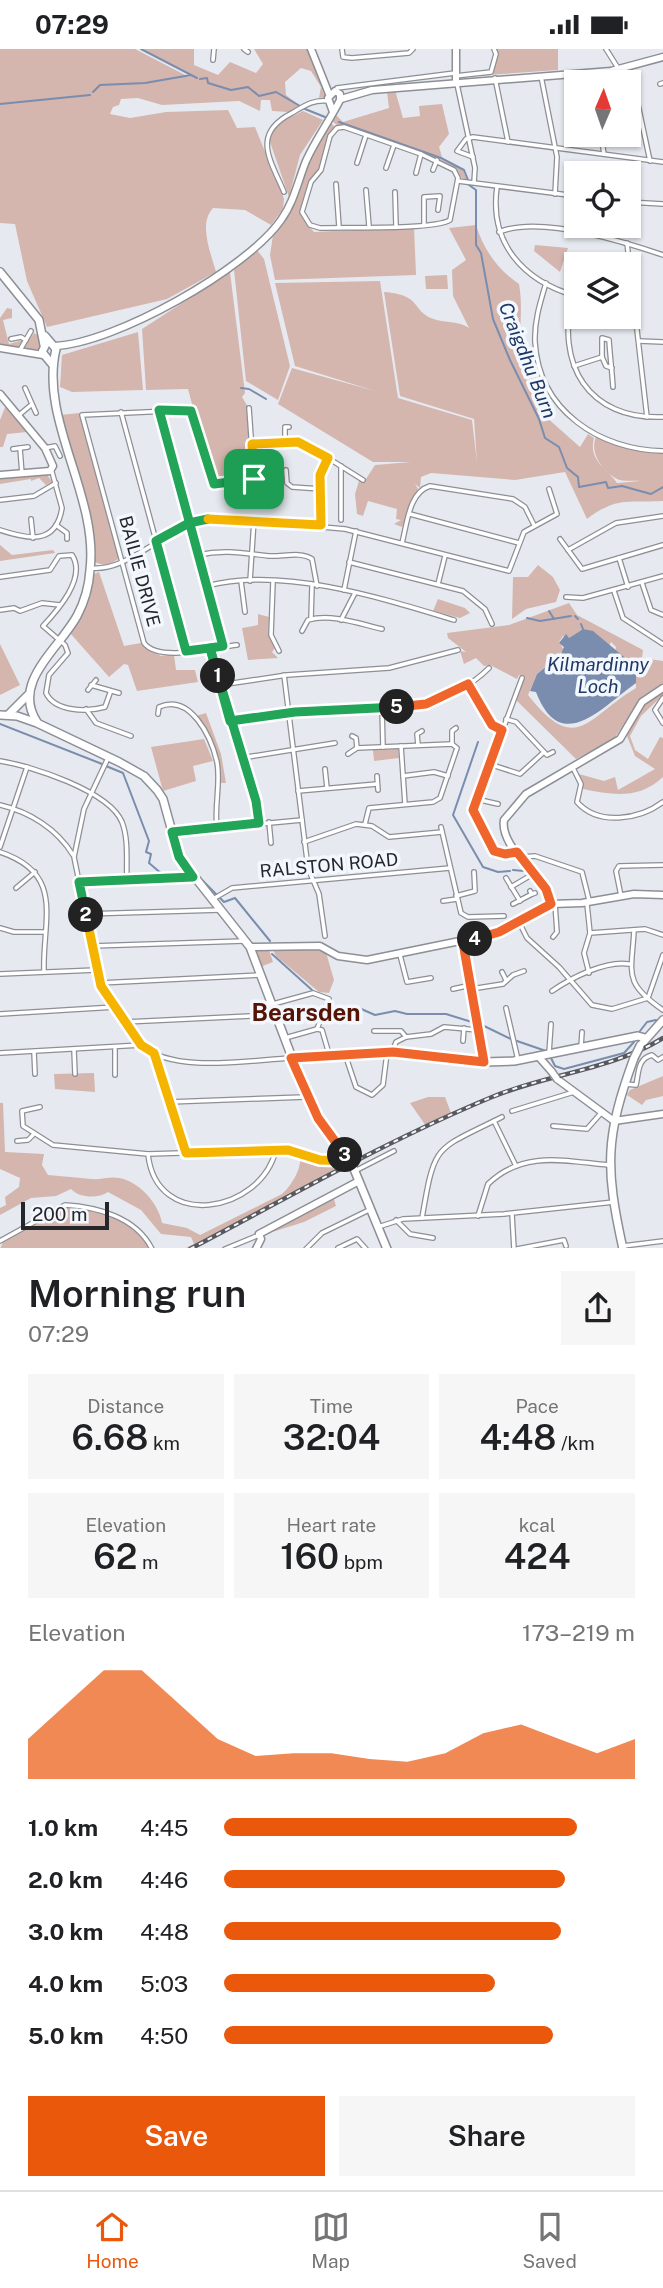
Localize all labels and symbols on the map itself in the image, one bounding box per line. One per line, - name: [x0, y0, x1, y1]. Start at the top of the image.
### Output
- north arrow: [564, 70, 640, 147]
- water label: Craigdhu Burn: [495, 299, 561, 421]
- pin: [224, 449, 284, 509]
- street label: BAILIE DRIVE: [115, 513, 165, 629]
- water label: Kilmardinny Loch: [547, 653, 649, 697]
- pin: 1: [200, 659, 235, 693]
- pin: 5: [380, 689, 414, 725]
- street label: RALSTON ROAD: [259, 848, 399, 882]
- pin: 2: [68, 897, 104, 933]
- pin: 4: [458, 921, 492, 957]
- district label: Bearsden: [251, 998, 361, 1026]
- pin: 3: [328, 1137, 362, 1173]
- scale bar: [21, 1199, 108, 1231]

